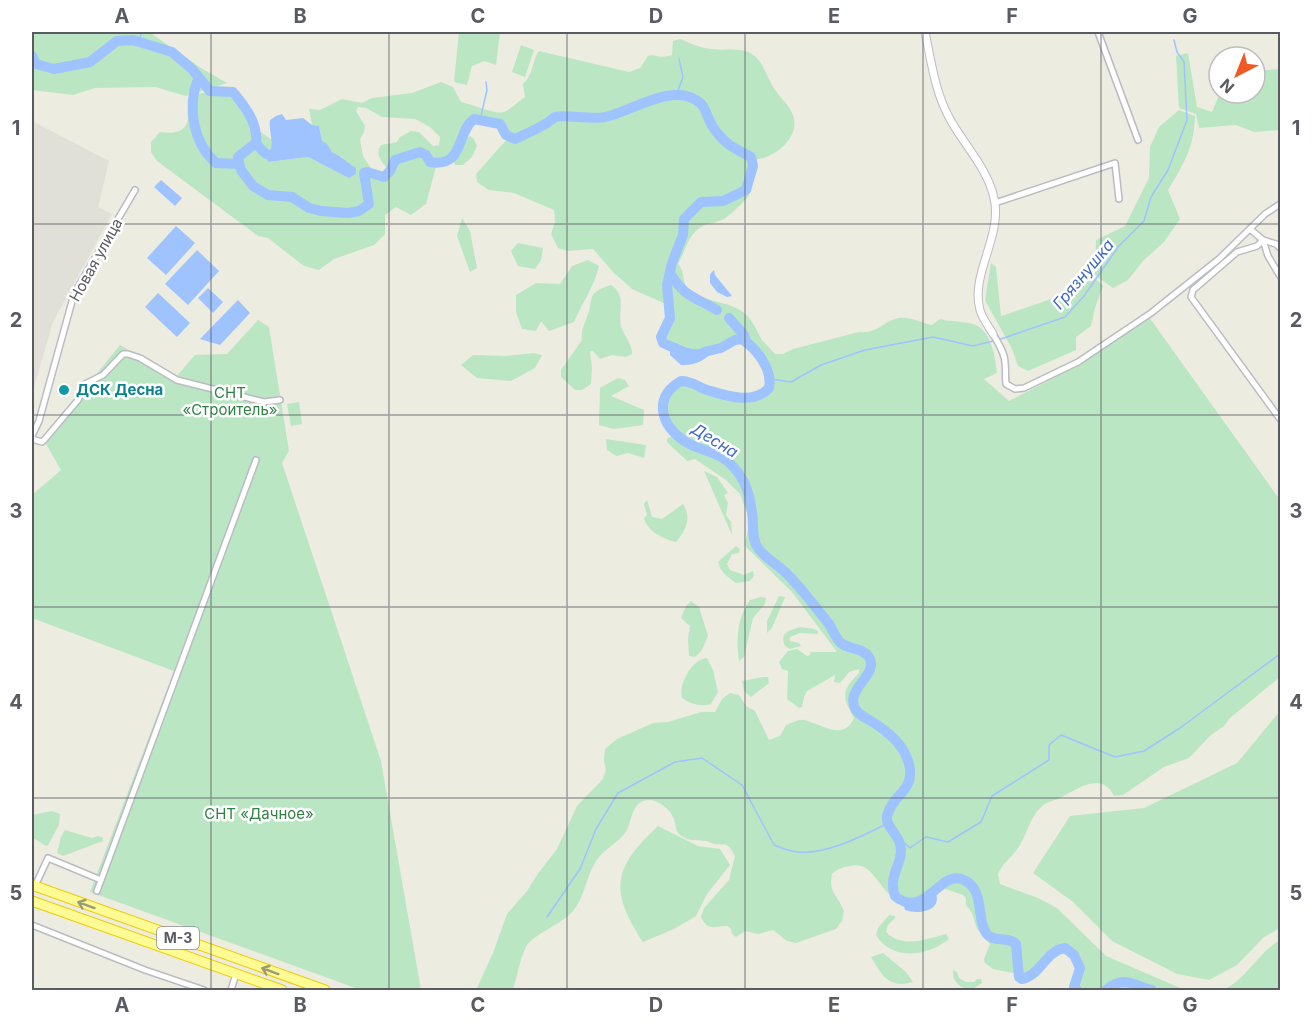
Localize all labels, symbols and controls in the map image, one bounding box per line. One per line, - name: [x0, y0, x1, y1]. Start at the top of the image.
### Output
- text: A: [115, 4, 130, 28]
- text: B: [293, 4, 307, 28]
- text: C: [471, 4, 485, 28]
- text: D: [649, 4, 663, 28]
- text: E: [828, 4, 840, 28]
- text: F: [1006, 4, 1018, 28]
- text: G: [1182, 4, 1198, 28]
- north arrow: [1207, 45, 1267, 105]
- text: N: [1216, 75, 1238, 98]
- text: 1: [12, 116, 20, 140]
- text: 1: [1292, 116, 1300, 140]
- street label: Новая улица: [65, 215, 126, 305]
- water label: Грязнушка: [1048, 235, 1118, 313]
- text: 2: [10, 308, 22, 332]
- text: 2: [1290, 308, 1302, 332]
- place label: ДСК Десна: [76, 380, 163, 399]
- marker: ДСК Десна: [57, 383, 71, 397]
- park label: СНТ «Строитель»: [182, 383, 278, 419]
- water label: Десна: [687, 418, 742, 462]
- text: 3: [10, 499, 22, 523]
- text: 3: [1290, 499, 1302, 523]
- text: 4: [9, 690, 23, 714]
- text: 4: [1289, 690, 1303, 714]
- park label: СНТ «Дачное»: [204, 804, 314, 823]
- text: 5: [10, 881, 22, 905]
- text: 5: [1290, 881, 1302, 905]
- one-way arrow: [77, 898, 96, 909]
- road number: М-3: [157, 927, 199, 949]
- one-way arrow: [261, 964, 279, 975]
- text: A: [115, 993, 130, 1017]
- text: B: [293, 993, 307, 1017]
- text: C: [471, 993, 485, 1017]
- text: D: [649, 993, 663, 1017]
- text: E: [828, 993, 840, 1017]
- text: F: [1006, 993, 1018, 1017]
- text: G: [1182, 993, 1198, 1017]

